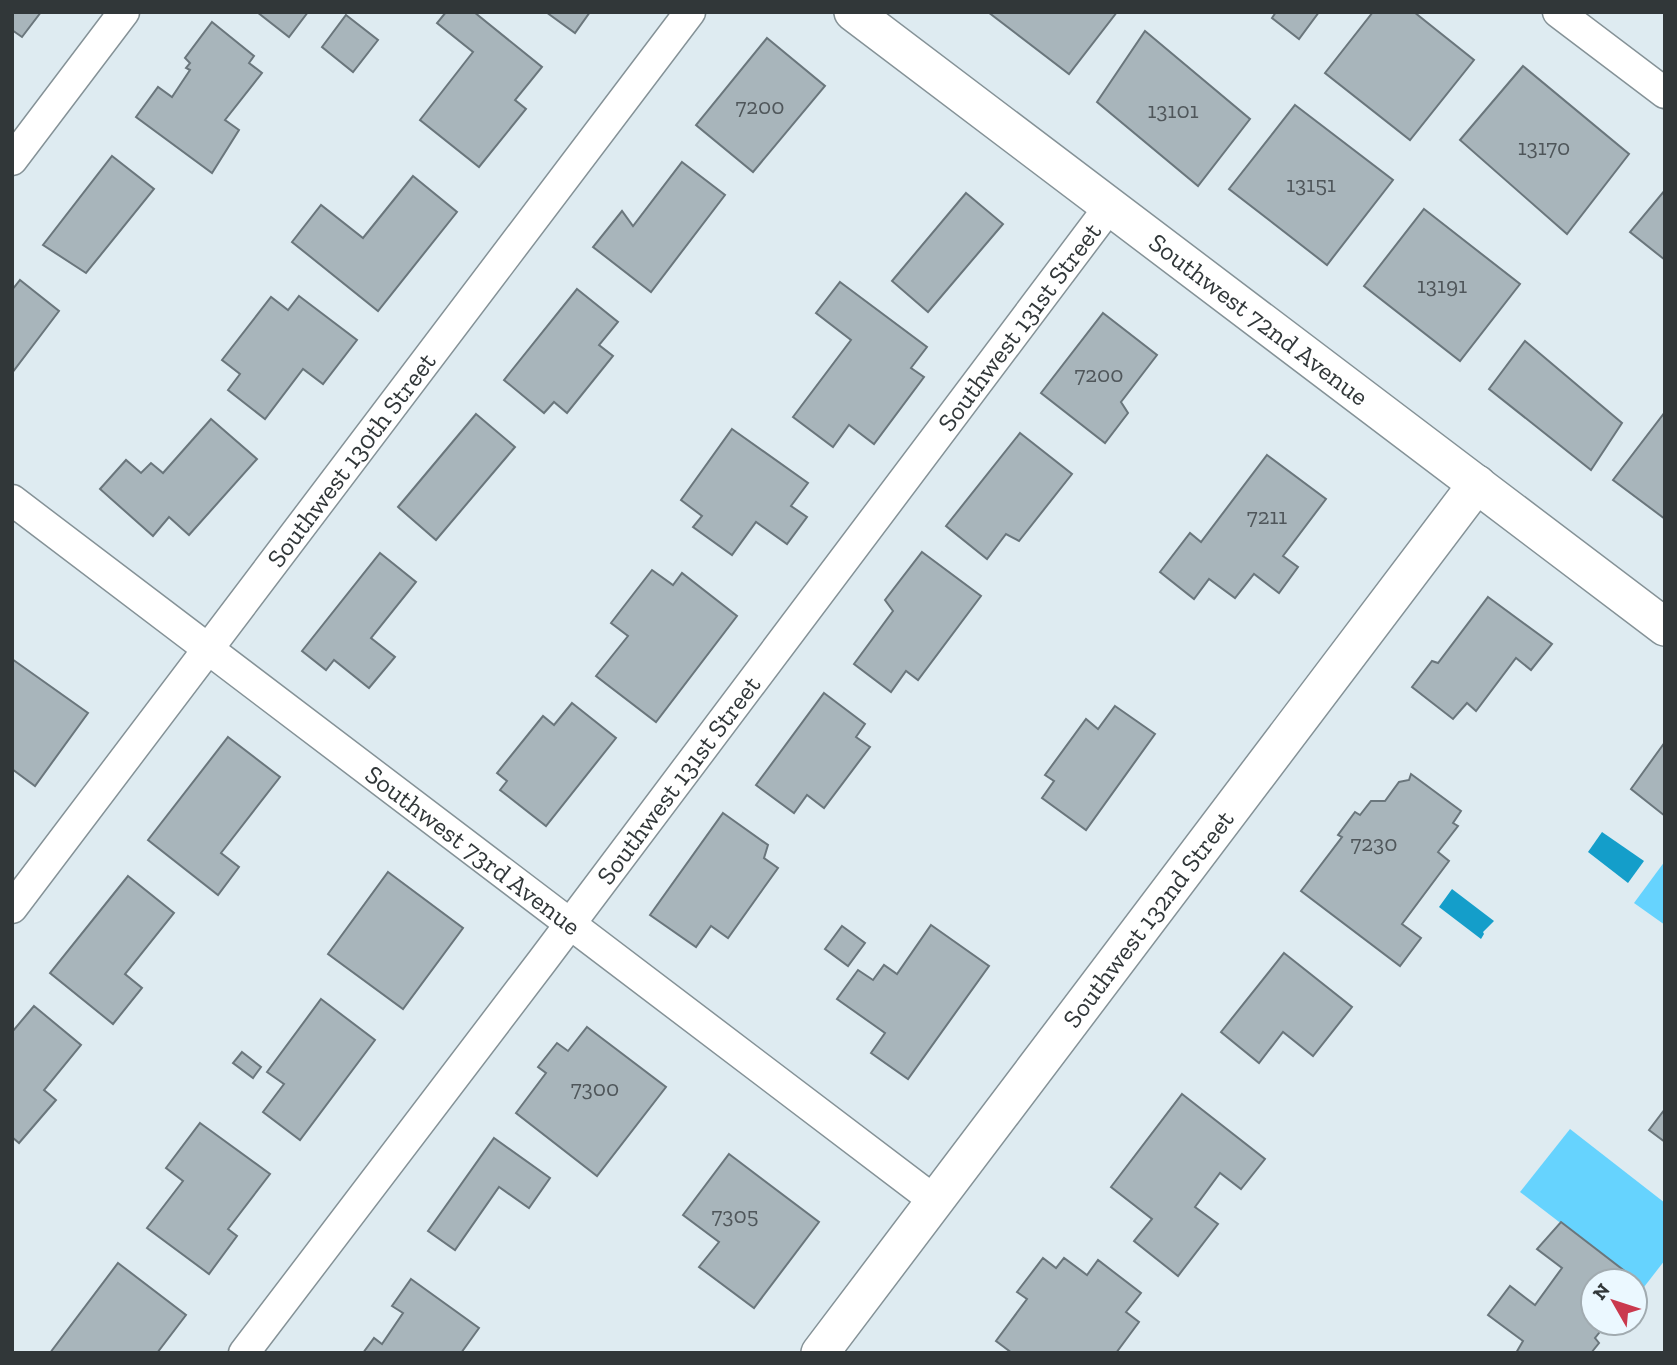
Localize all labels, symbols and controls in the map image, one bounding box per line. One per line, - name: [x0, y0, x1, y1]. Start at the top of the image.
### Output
- house number: 7200: [735, 92, 785, 120]
- house number: 13101: [1147, 96, 1199, 124]
- house number: 13170: [1518, 133, 1570, 161]
- house number: 13151: [1286, 170, 1336, 198]
- street label: Southwest 131st Street: [930, 216, 1108, 437]
- street label: Southwest 72nd Avenue: [1143, 226, 1375, 413]
- house number: 13191: [1417, 271, 1467, 299]
- street label: Southwest 130th Street: [260, 346, 443, 573]
- house number: 7200: [1074, 360, 1124, 388]
- house number: 7211: [1247, 502, 1287, 530]
- street label: Southwest 131st Street: [590, 669, 767, 891]
- street label: Southwest 73rd Avenue: [359, 758, 587, 942]
- street label: Southwest 132nd Street: [1056, 804, 1241, 1034]
- house number: 7230: [1350, 829, 1398, 857]
- house number: 7300: [571, 1074, 619, 1102]
- house number: 7305: [711, 1201, 759, 1229]
- north arrow: [1579, 1267, 1649, 1337]
- text: N: [1588, 1279, 1615, 1304]

